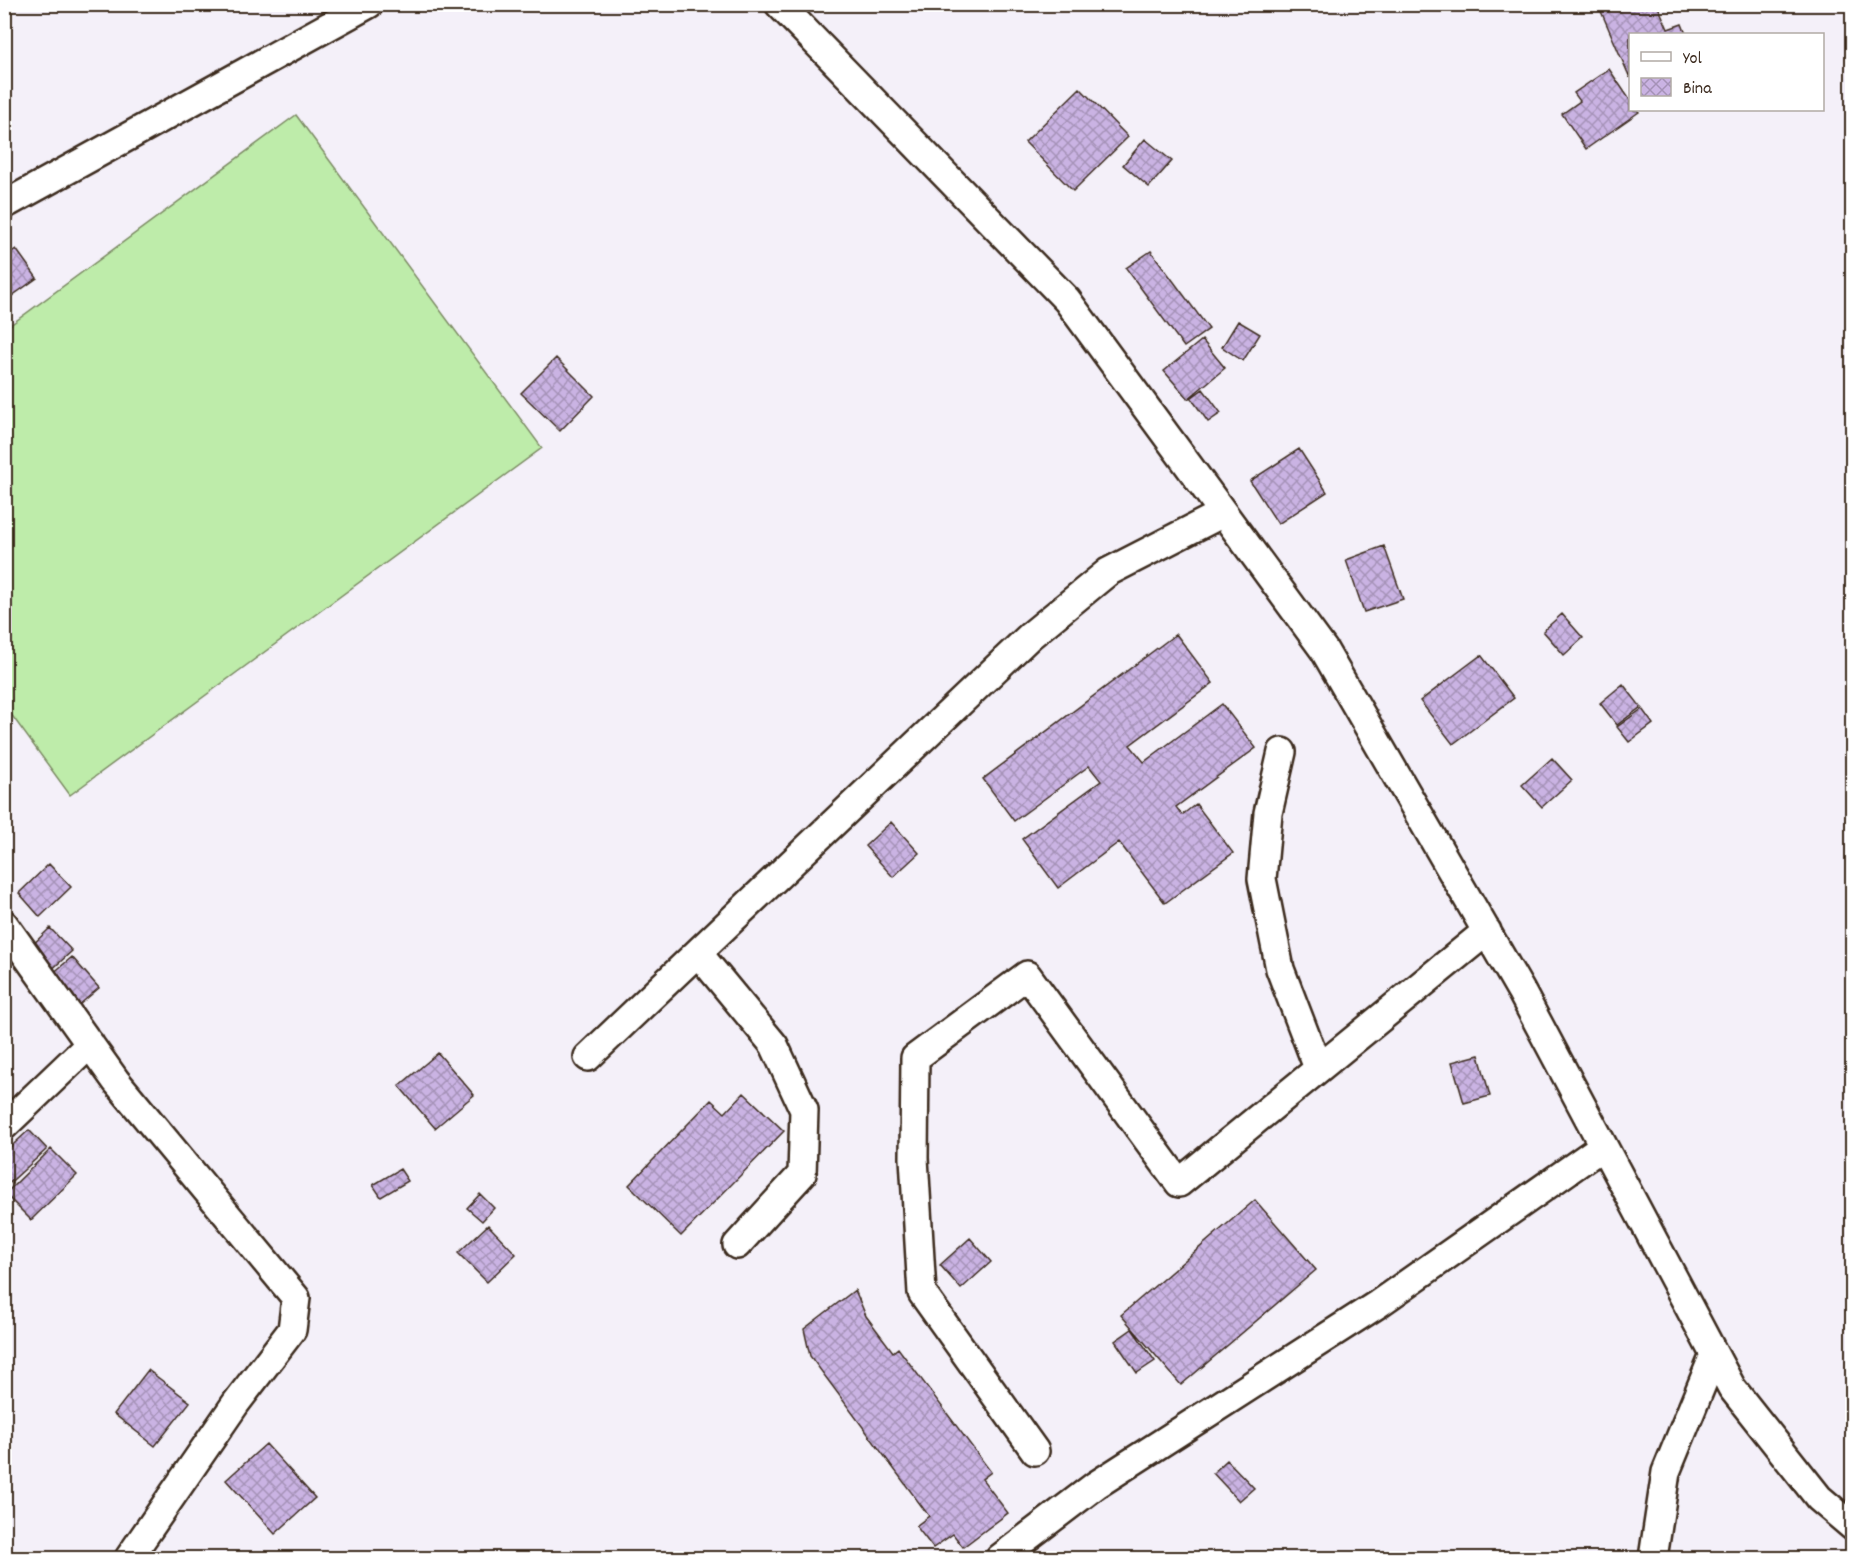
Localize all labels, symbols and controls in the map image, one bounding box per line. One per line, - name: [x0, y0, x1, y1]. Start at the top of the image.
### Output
- legend: [1629, 33, 1824, 111]
- text: Yol: [1683, 47, 1703, 72]
- text: Bina: [1683, 77, 1712, 102]

